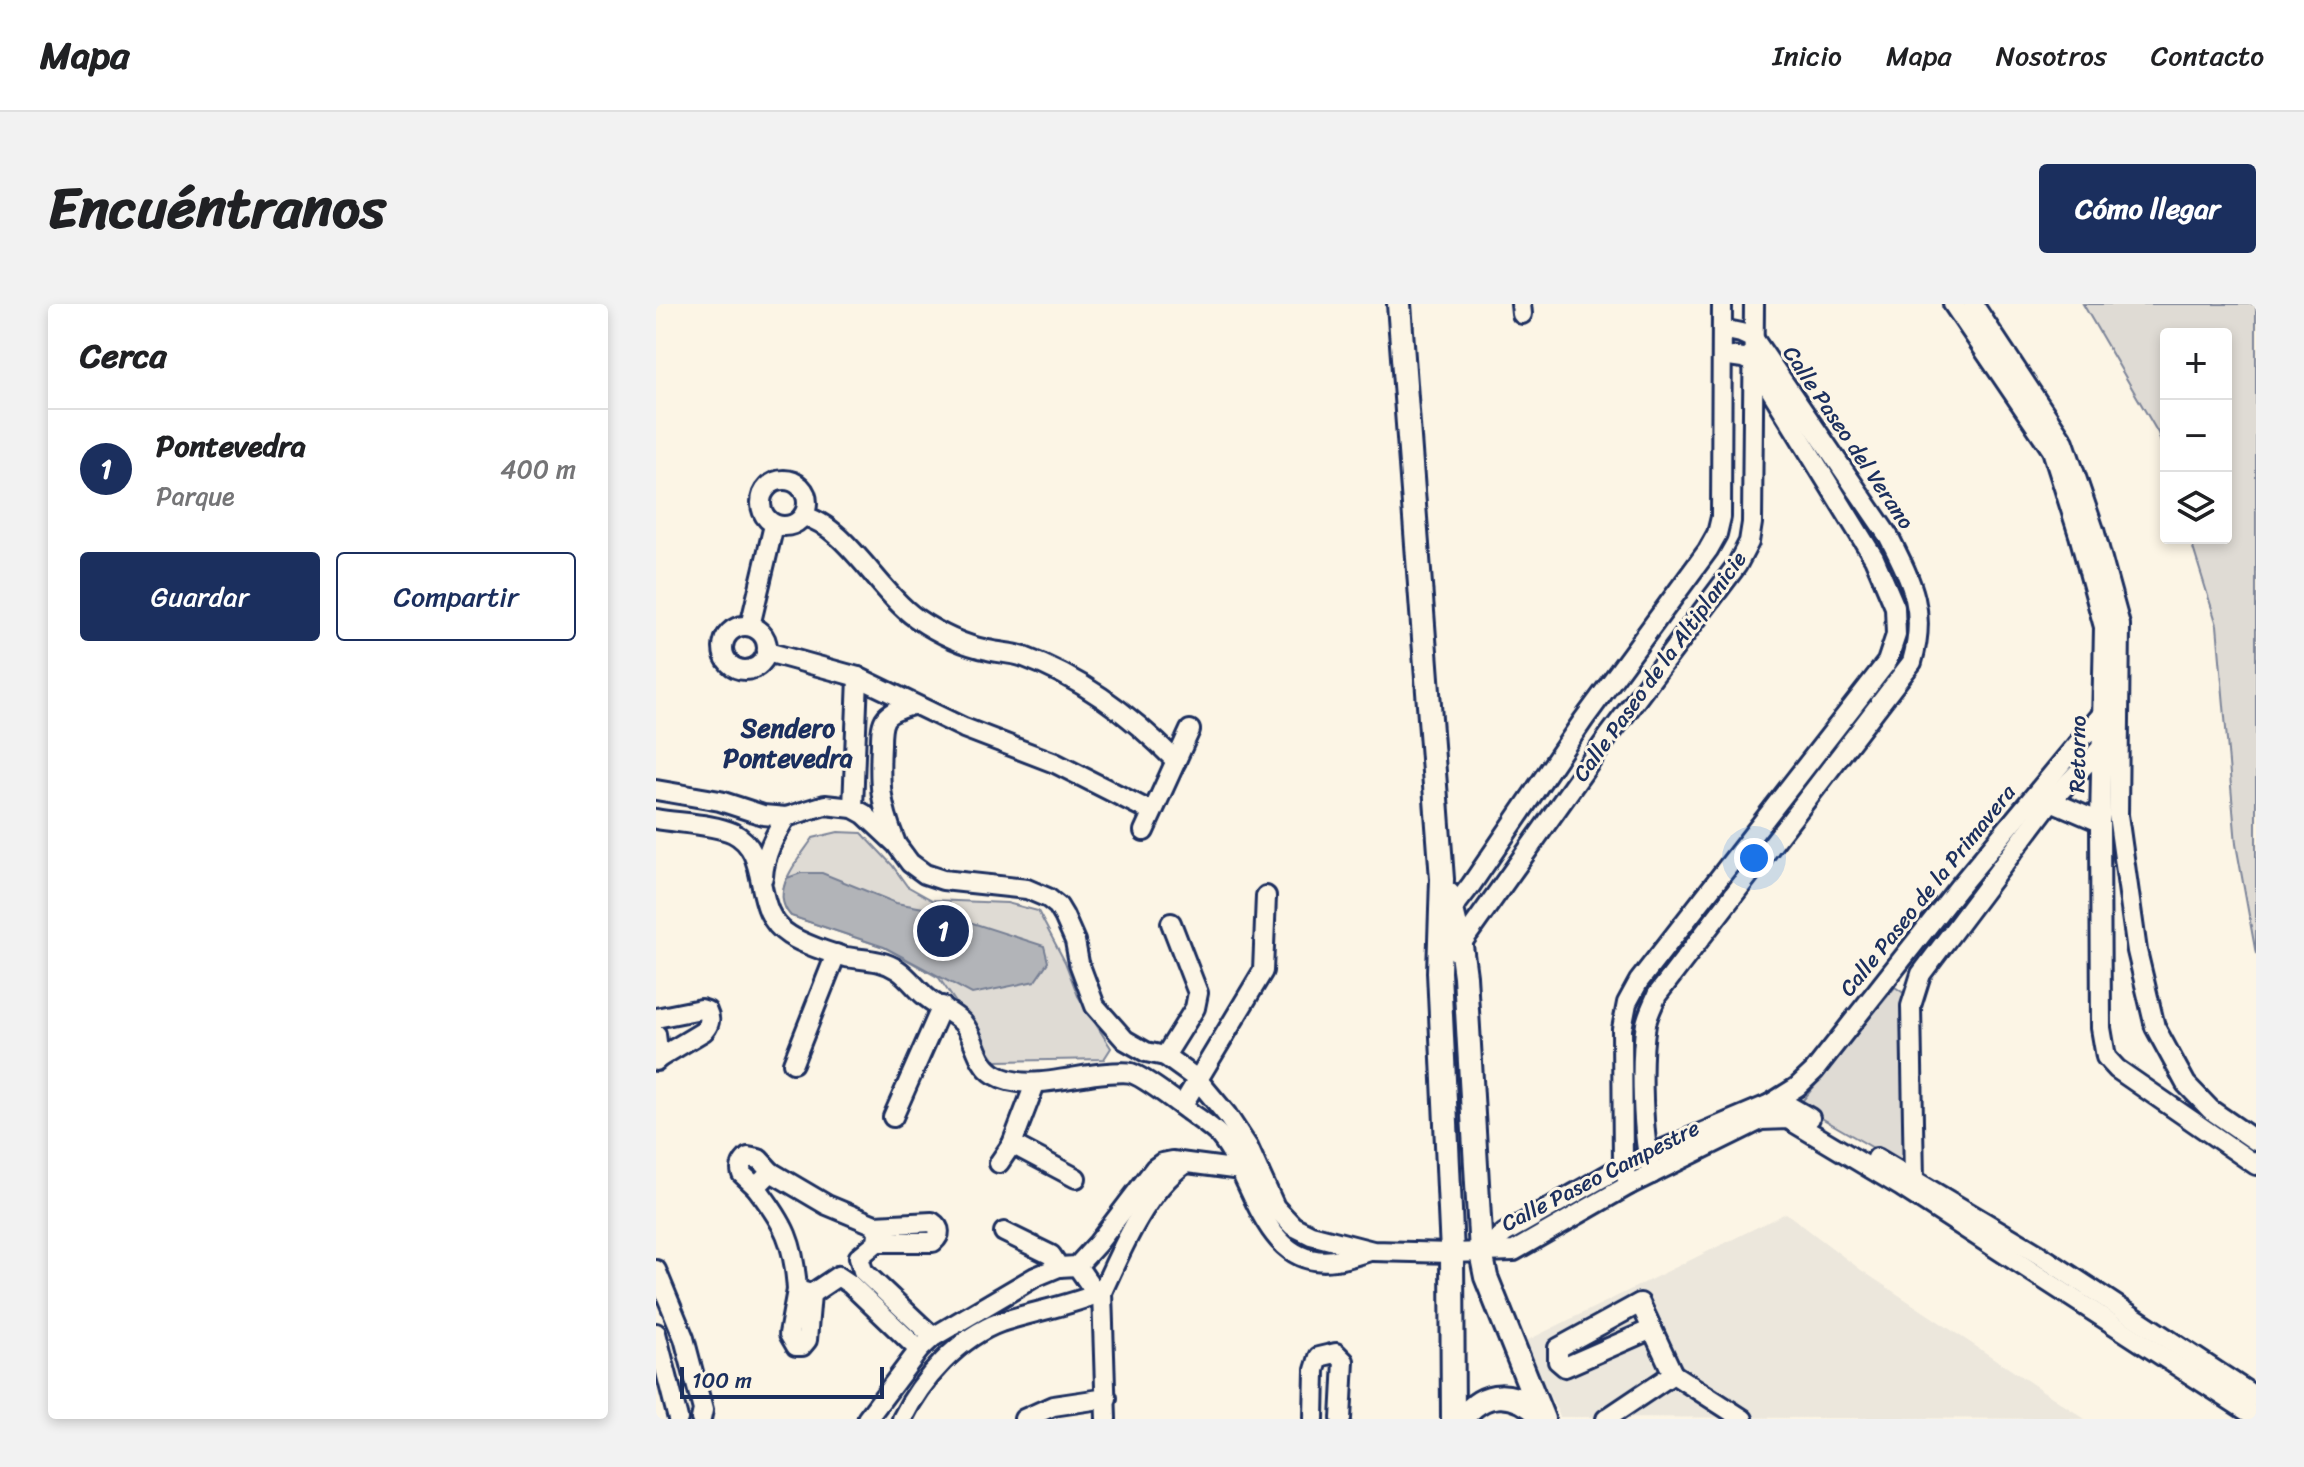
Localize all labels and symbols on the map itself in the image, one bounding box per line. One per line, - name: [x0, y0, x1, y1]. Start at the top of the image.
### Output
- street label: Calle Paseo del Verano: [1772, 337, 1925, 537]
- street label: Calle Paseo de la Altiplanicie: [1562, 542, 1757, 790]
- district label: Sendero Pontevedra: [723, 705, 853, 781]
- street label: Retorno: [2057, 715, 2098, 793]
- street label: Calle Paseo de la Primavera: [1829, 775, 2026, 1005]
- your location: [1734, 838, 1774, 878]
- pin: 1: [917, 901, 969, 961]
- street label: Calle Paseo Campestre: [1494, 1108, 1706, 1242]
- scale bar: [680, 1363, 884, 1399]

